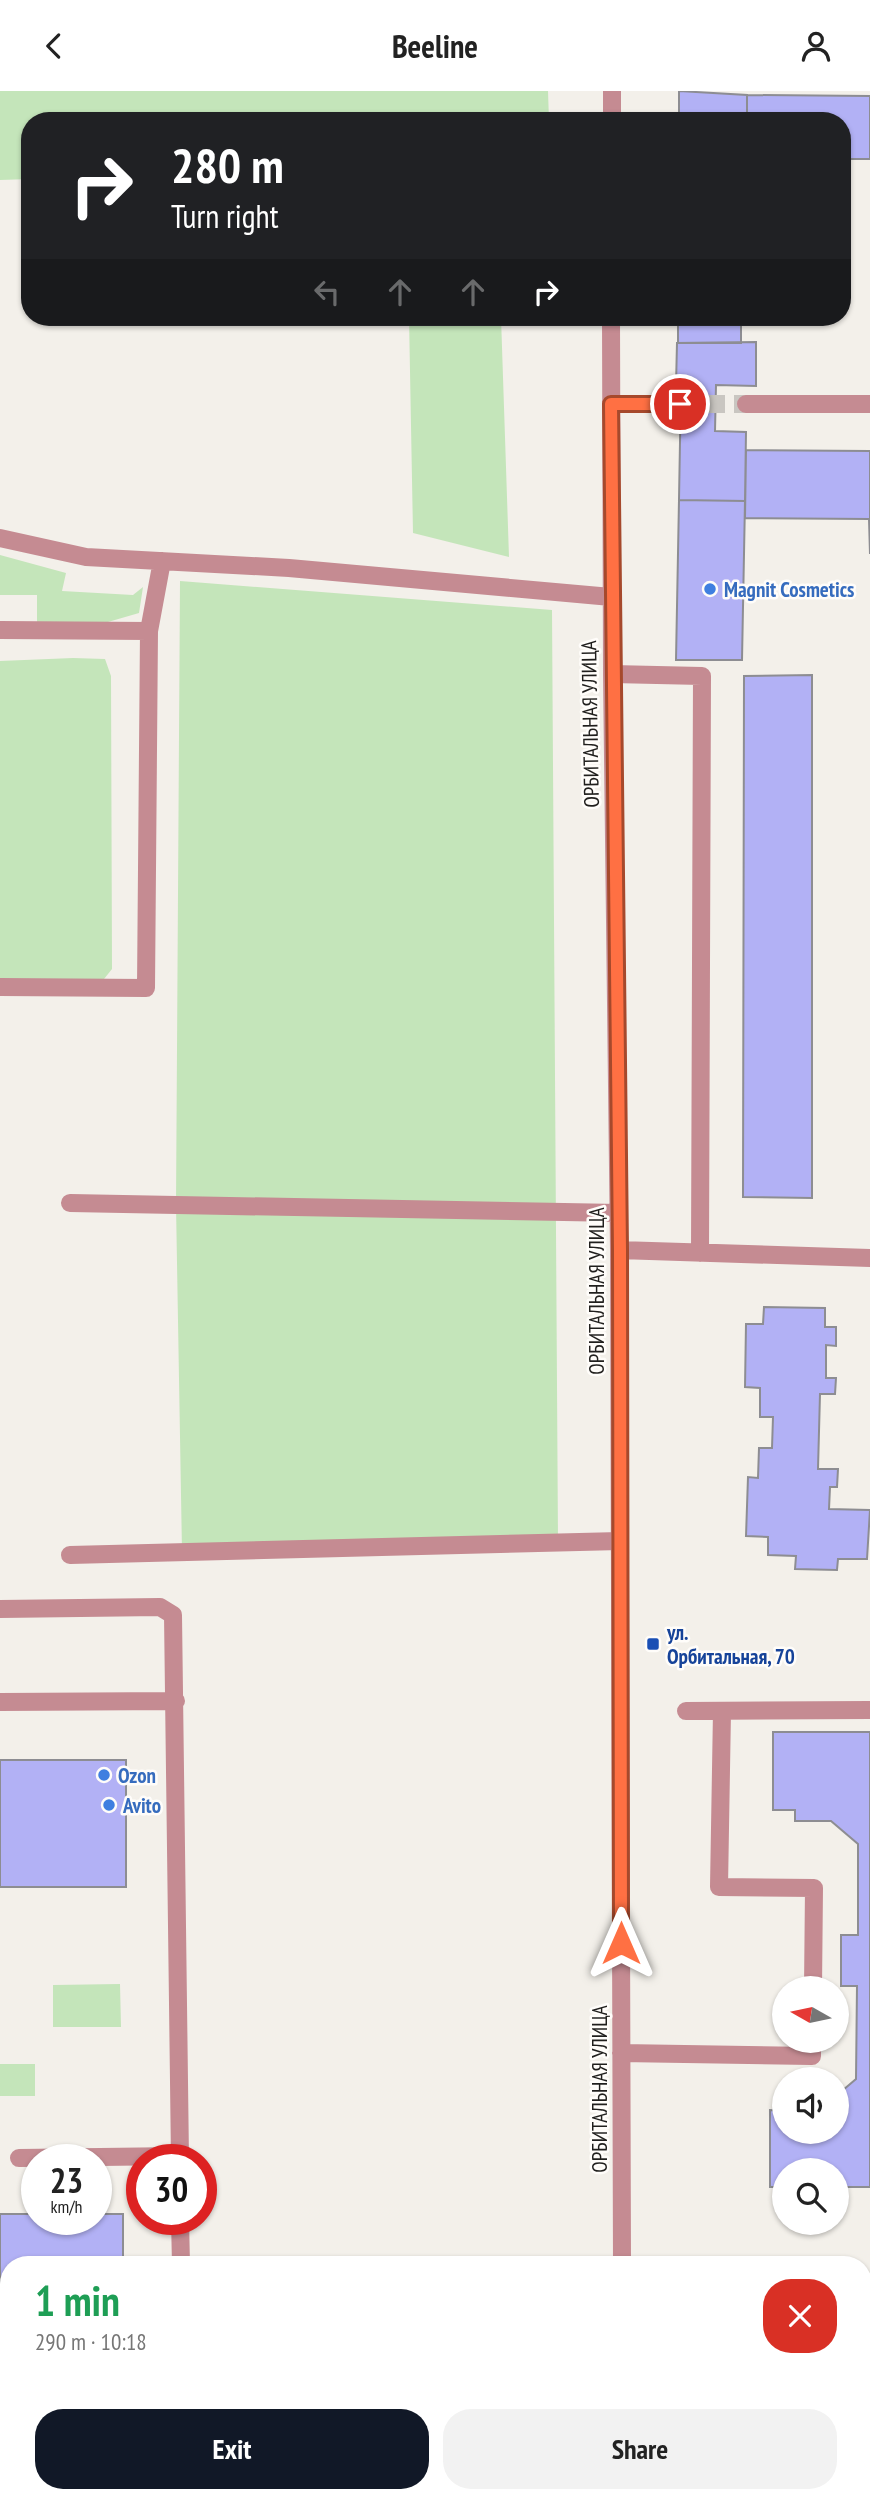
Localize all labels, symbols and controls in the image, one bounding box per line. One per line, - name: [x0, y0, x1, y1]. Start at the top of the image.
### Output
- text: Beeline: [392, 25, 478, 67]
- icon: back: [35, 27, 73, 65]
- icon: person: [797, 27, 835, 65]
- text: 280 m: [171, 133, 284, 197]
- icon: right: [56, 140, 147, 231]
- text: Turn right: [171, 195, 279, 237]
- icon: left: [308, 273, 346, 311]
- icon: ahead: [381, 273, 419, 311]
- icon: ahead: [454, 273, 492, 311]
- icon: right: [527, 273, 565, 311]
- pin: [650, 374, 710, 434]
- icon: arrive: [661, 385, 699, 423]
- place label: Magnit Cosmetics: [724, 576, 854, 603]
- marker: Magnit Cosmetics: [702, 581, 718, 597]
- street label: ОРБИТАЛЬНАЯ УЛИЦА: [575, 640, 605, 808]
- street label: ОРБИТАЛЬНАЯ УЛИЦА: [583, 1207, 610, 1375]
- place label: ул. Орбитальная, 70: [666, 1619, 795, 1670]
- marker: ул. Орбитальная, 70: [645, 1636, 661, 1652]
- place label: Ozon: [118, 1762, 156, 1789]
- marker: Ozon: [96, 1767, 112, 1783]
- place label: Avito: [122, 1792, 161, 1819]
- marker: Avito: [101, 1797, 117, 1813]
- position arrow: [584, 1906, 658, 1980]
- north arrow: [772, 1976, 849, 2053]
- map controls: [772, 1976, 849, 2235]
- street label: ОРБИТАЛЬНАЯ УЛИЦА: [586, 2005, 613, 2173]
- button: sound: [772, 2067, 849, 2144]
- speed limit sign: 30: [126, 2144, 217, 2235]
- text: 23: [50, 2157, 83, 2203]
- button: search: [772, 2158, 849, 2235]
- text: km/h: [51, 2195, 82, 2218]
- text: 1 min: [35, 2273, 120, 2328]
- button: close: [763, 2279, 837, 2353]
- text: 290 m · 10:18: [35, 2327, 147, 2356]
- button: Exit: [35, 2409, 429, 2489]
- button: Share: [443, 2409, 837, 2489]

